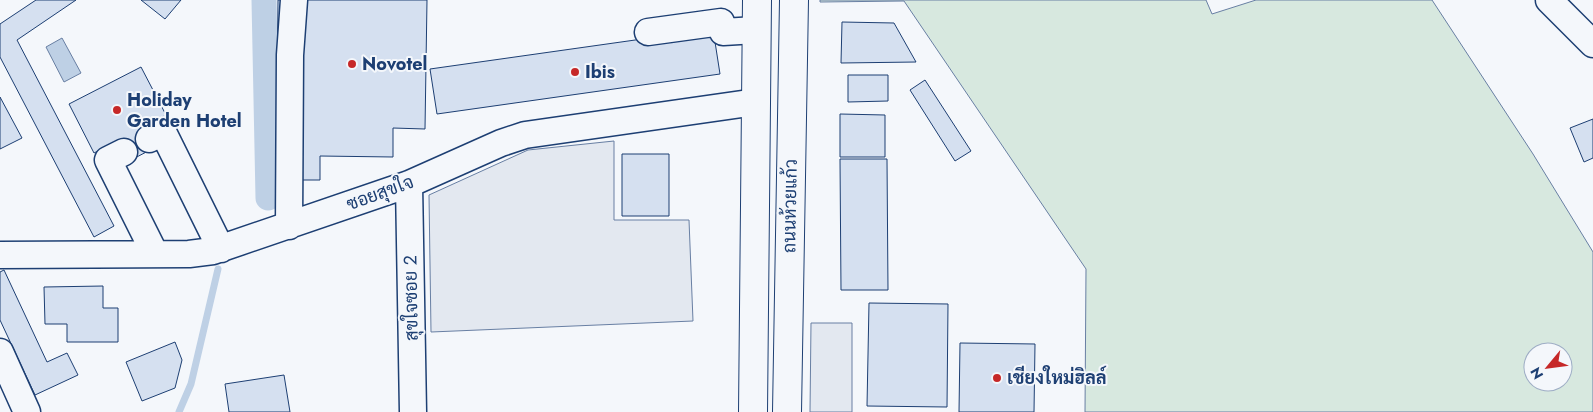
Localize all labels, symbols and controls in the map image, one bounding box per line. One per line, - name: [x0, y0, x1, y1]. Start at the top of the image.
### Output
- place label: Novotel: [362, 51, 427, 77]
- marker: Novotel: [346, 58, 358, 70]
- place label: Ibis: [585, 59, 615, 85]
- marker: Ibis: [569, 66, 581, 78]
- place label: Holiday Garden Hotel: [127, 87, 242, 134]
- marker: Holiday Garden Hotel: [111, 104, 123, 116]
- street label: ถนนห้วยแก้ว: [776, 159, 804, 253]
- street label: ซอยสุขใจ: [343, 169, 417, 217]
- street label: สุขใจซอย 2: [397, 255, 425, 341]
- north arrow: [1523, 342, 1573, 392]
- text: N: [1525, 364, 1548, 383]
- place label: เชียงใหม่ฮิลล์: [1007, 365, 1107, 391]
- marker: เชียงใหม่ฮิลล์: [991, 372, 1003, 384]

